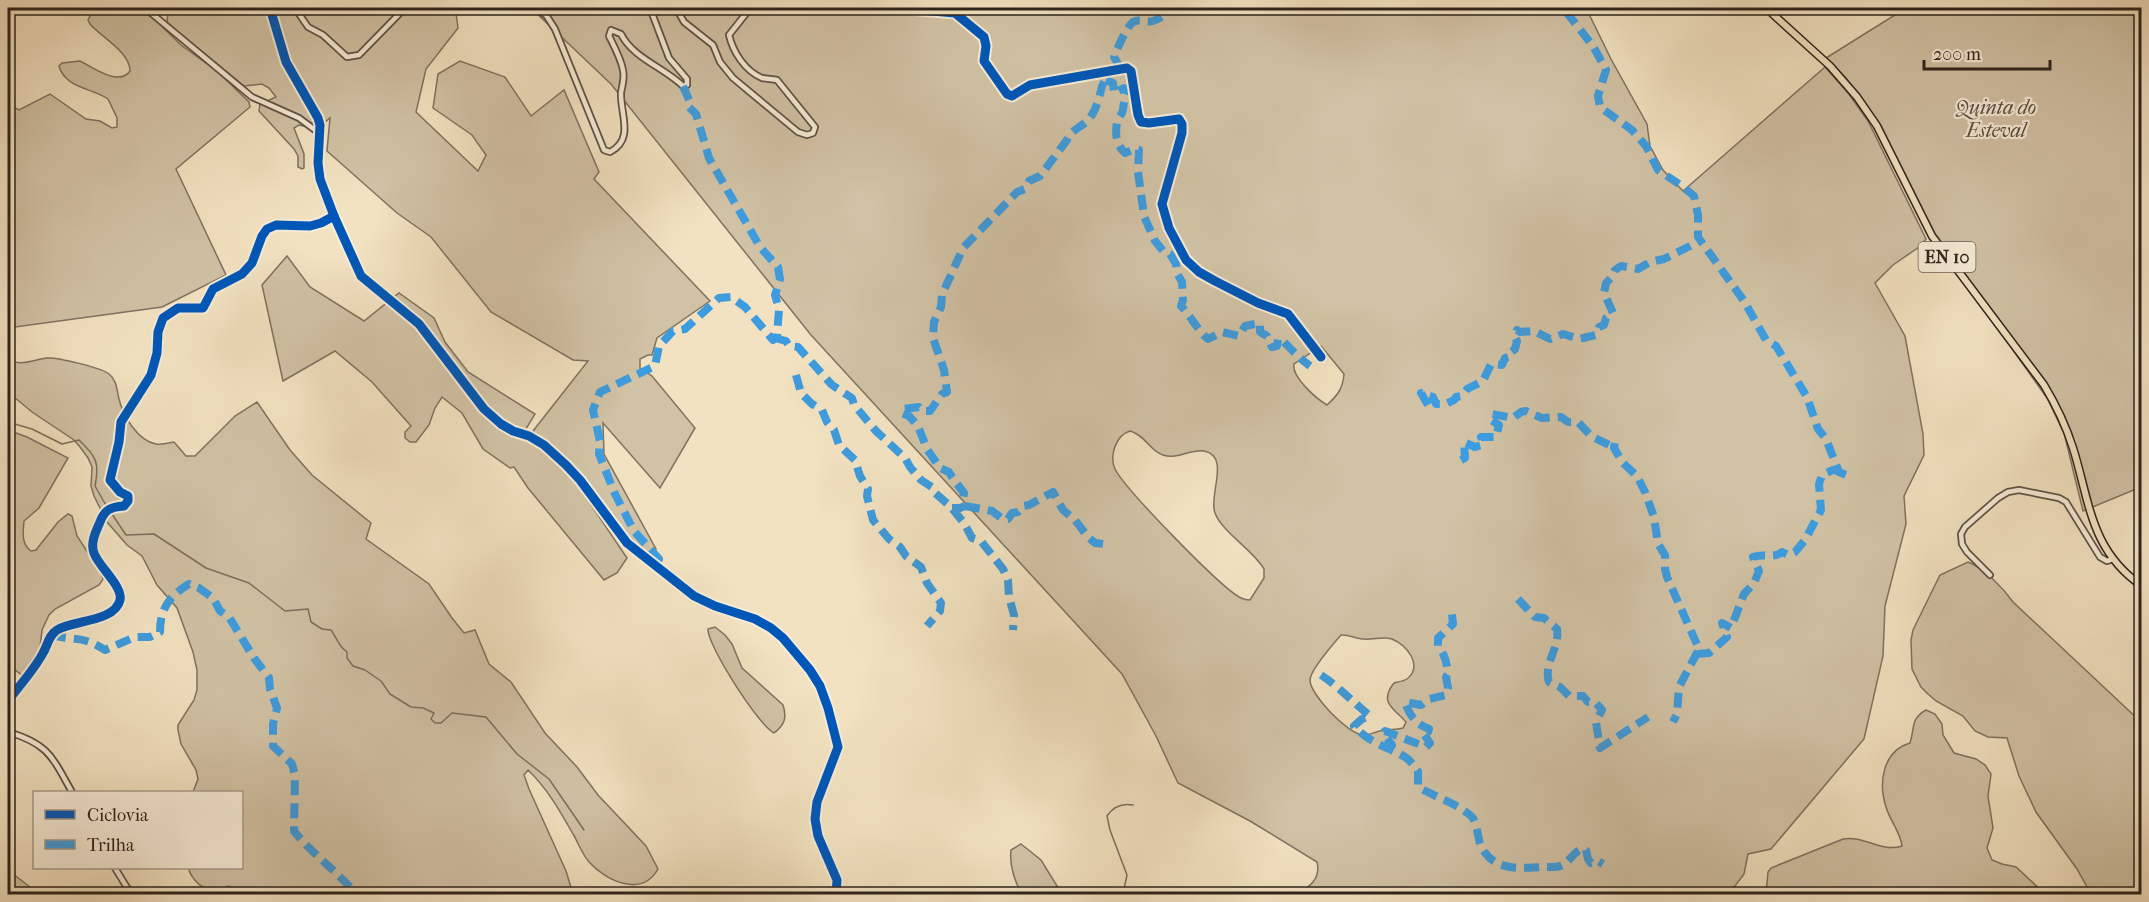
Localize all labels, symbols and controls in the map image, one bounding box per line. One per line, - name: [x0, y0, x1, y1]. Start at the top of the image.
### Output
- scale bar: [1924, 33, 2050, 71]
- text: 200 m: [1933, 44, 1981, 65]
- park label: Quinta do Esteval: [1955, 96, 2036, 142]
- road number: EN 10: [1918, 242, 1976, 272]
- legend: [33, 791, 243, 869]
- text: Ciclovia: [87, 805, 149, 826]
- text: Trilha: [87, 835, 135, 856]

